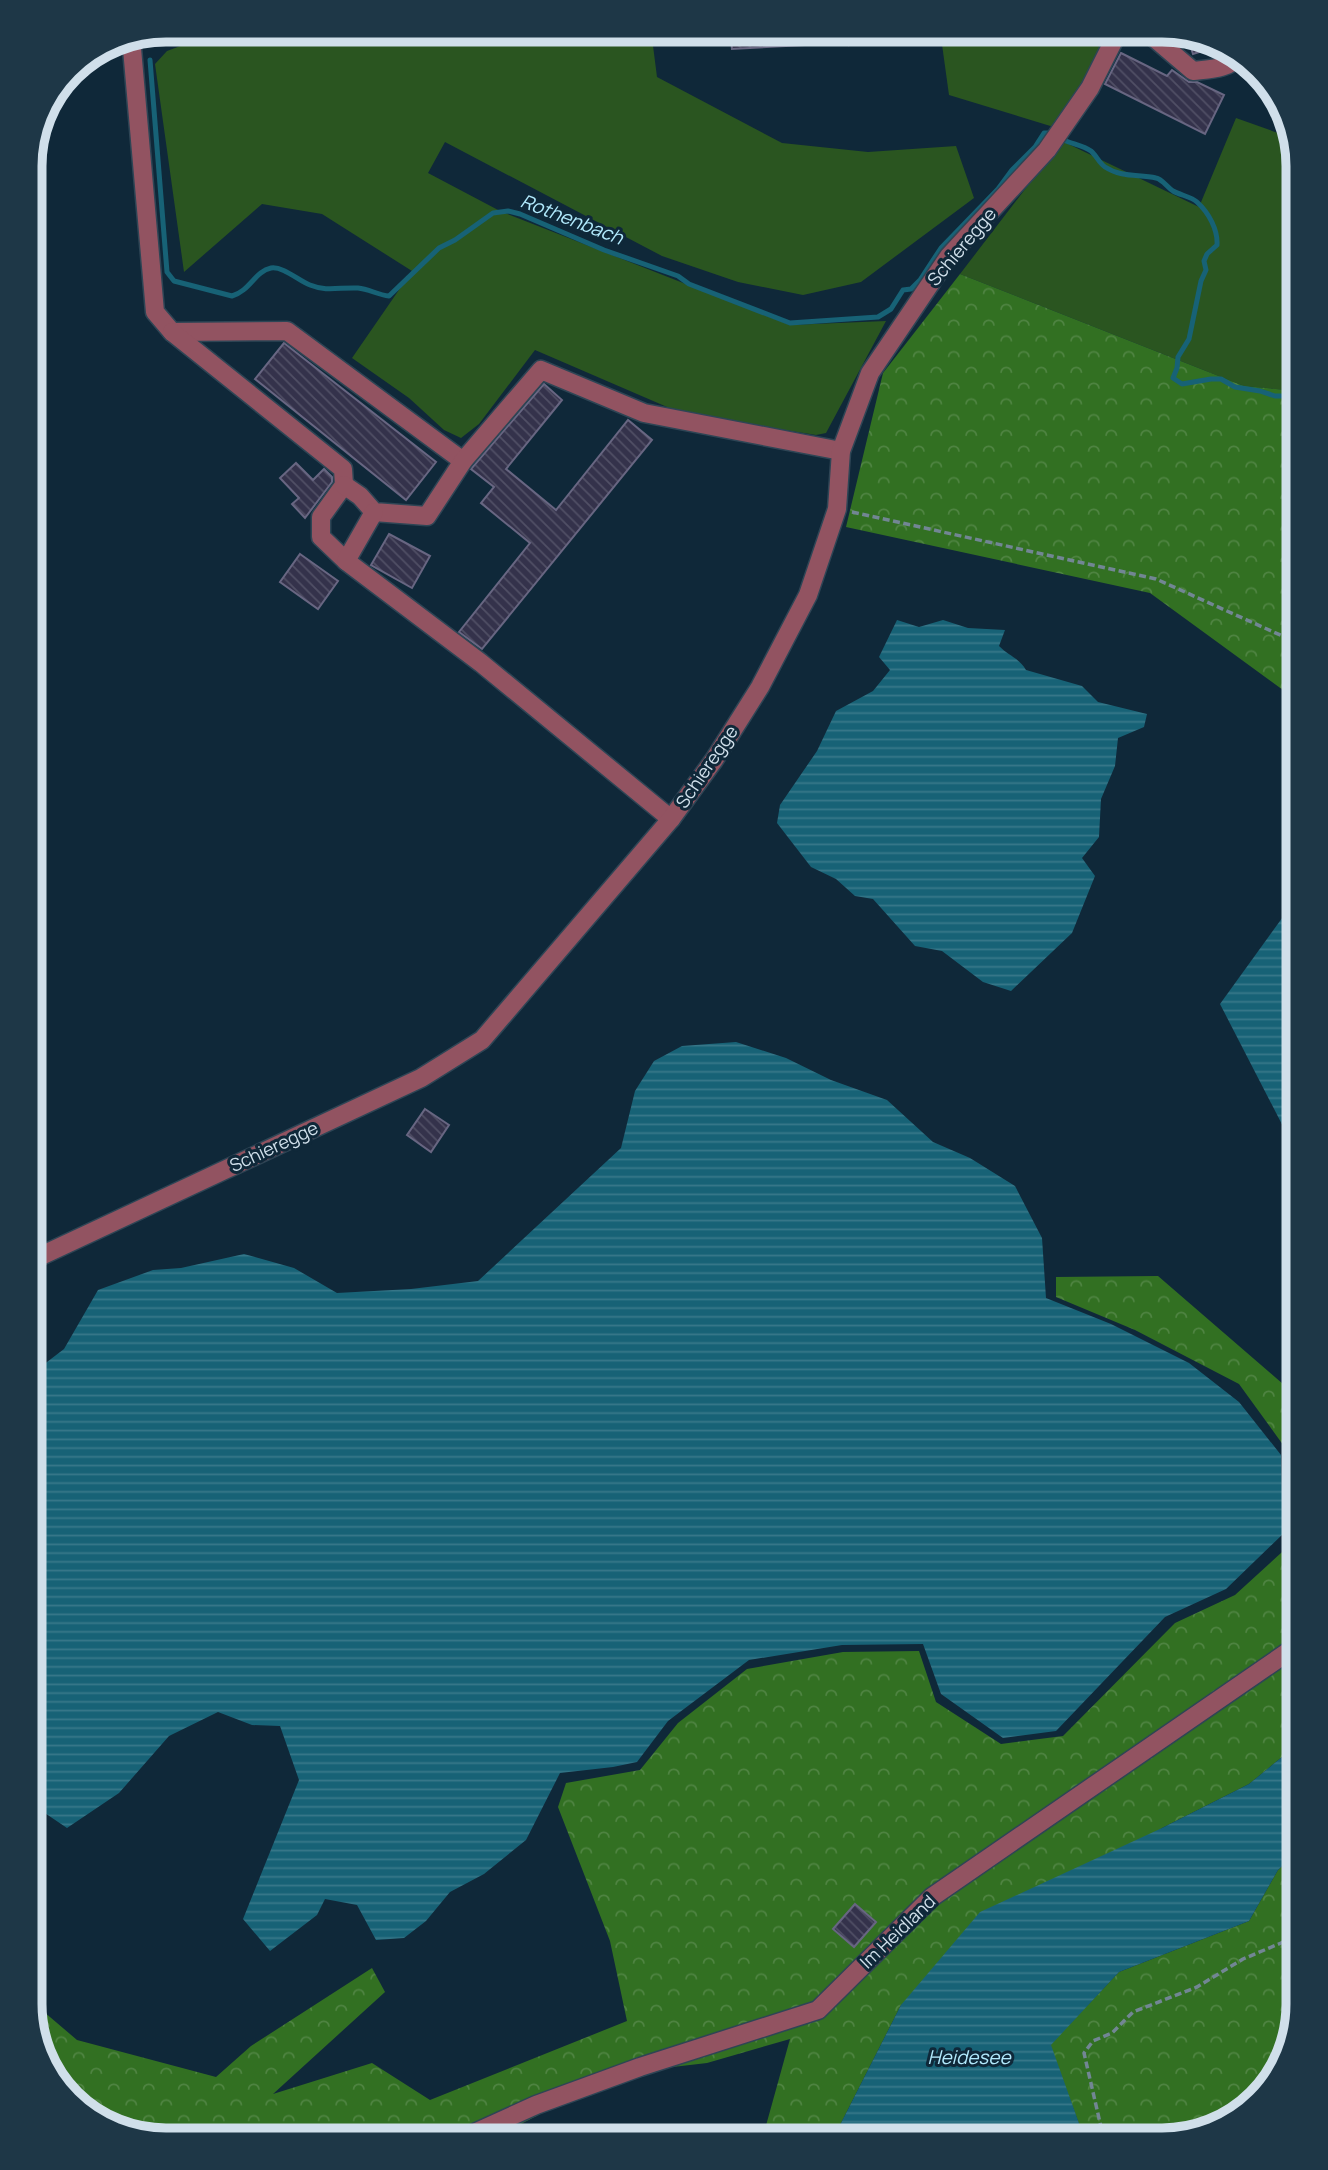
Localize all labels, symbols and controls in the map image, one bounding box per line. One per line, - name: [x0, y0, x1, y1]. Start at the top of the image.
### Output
- water label: Rothenbach: [517, 188, 628, 251]
- street label: Schieregge: [921, 202, 1001, 291]
- street label: Schieregge: [670, 720, 743, 813]
- street label: Schieregge: [225, 1115, 322, 1177]
- street label: Im Heidland: [854, 1889, 940, 1973]
- water label: Heidesee: [927, 2044, 1012, 2070]

